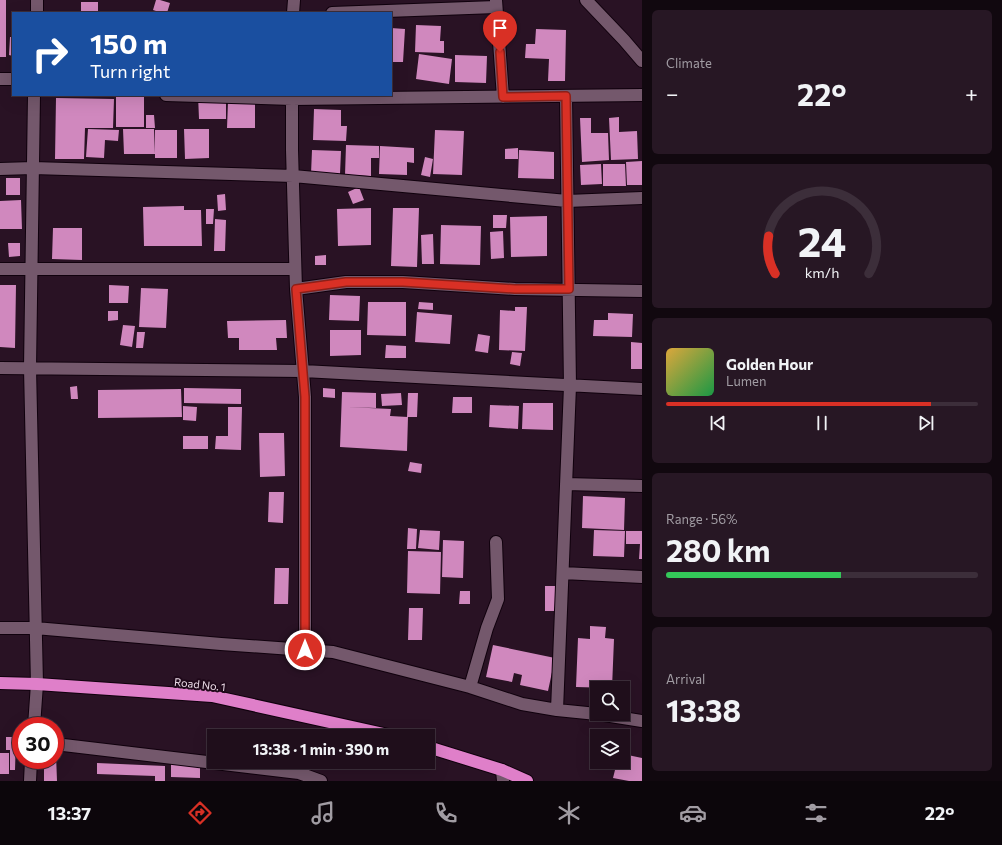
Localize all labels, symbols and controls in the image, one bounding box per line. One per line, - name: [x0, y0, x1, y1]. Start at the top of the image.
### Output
- pin: [483, 11, 517, 52]
- icon: arrive: [489, 17, 511, 39]
- text: 150 m: [90, 26, 167, 60]
- icon: right: [24, 28, 76, 80]
- text: Climate: [666, 55, 712, 71]
- text: Turn right: [90, 60, 170, 82]
- text: 22°: [797, 75, 847, 112]
- text: −: [666, 80, 679, 107]
- text: +: [965, 80, 978, 107]
- text: 24: [798, 215, 846, 266]
- text: km/h: [805, 263, 839, 281]
- text: Golden Hour: [726, 355, 813, 373]
- text: Lumen: [726, 373, 766, 389]
- icon: previous: [707, 412, 729, 434]
- icon: pause: [811, 412, 833, 434]
- icon: next: [915, 412, 937, 434]
- text: Range · 56%: [666, 511, 738, 527]
- text: 280 km: [666, 531, 771, 568]
- position arrow: [284, 629, 326, 671]
- text: Arrival: [666, 671, 705, 687]
- street label: Road No. 1: [174, 675, 226, 693]
- map controls: [590, 681, 630, 769]
- button: search: [590, 681, 630, 721]
- text: 13:38: [666, 691, 741, 728]
- speed limit sign: 30: [12, 717, 64, 769]
- button: layers: [590, 729, 630, 769]
- text: 13:38 · 1 min · 390 m: [253, 740, 389, 758]
- icon: directions: [186, 799, 214, 827]
- icon: music: [309, 799, 337, 827]
- icon: phone: [432, 799, 460, 827]
- icon: climate: [555, 799, 583, 827]
- icon: car: [679, 799, 707, 827]
- icon: filters: [802, 799, 830, 827]
- text: 13:37: [48, 802, 91, 824]
- text: 22°: [925, 802, 954, 824]

